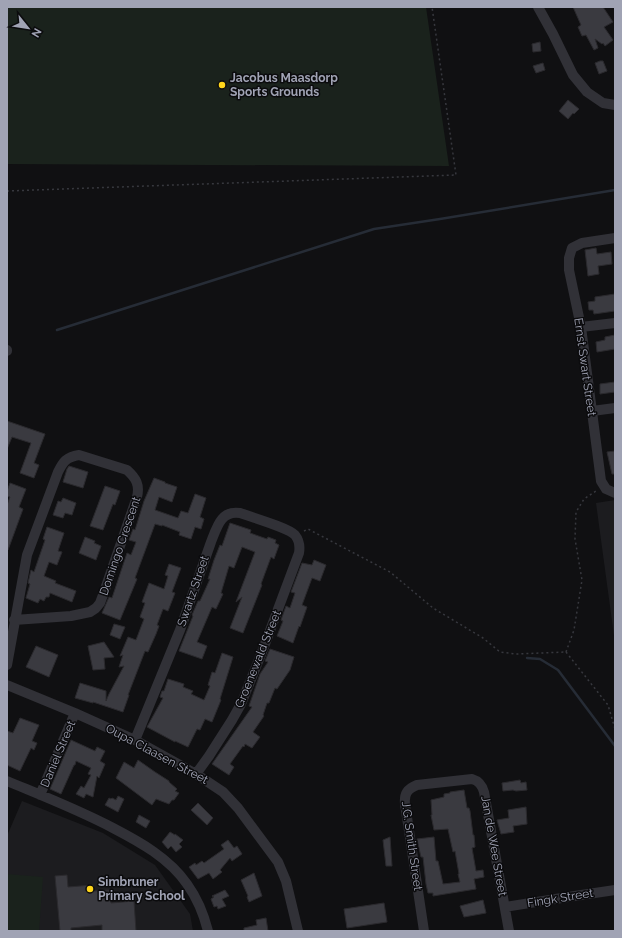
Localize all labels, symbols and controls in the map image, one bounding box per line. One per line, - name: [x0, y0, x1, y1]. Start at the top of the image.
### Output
- north arrow: [8, 8, 48, 48]
- text: N: [28, 26, 44, 40]
- place label: Jacobus Maasdorp Sports Grounds: [230, 71, 338, 99]
- marker: Jacobus Maasdorp Sports Grounds: [217, 80, 227, 90]
- street label: Ernst Swart Street: [571, 317, 599, 417]
- street label: Domingo Crescent: [97, 495, 143, 597]
- street label: Swartz Street: [174, 554, 212, 628]
- street label: Groenewald Street: [232, 608, 284, 710]
- street label: Daniel Street: [38, 719, 78, 789]
- street label: Oupa Claasen Street: [103, 721, 211, 787]
- street label: Jan de Wee Street: [478, 795, 510, 897]
- street label: J.G. Smith Street: [399, 800, 425, 892]
- place label: Simbruner Primary School: [98, 875, 185, 903]
- marker: Simbruner Primary School: [85, 884, 95, 894]
- street label: Fingk Street: [526, 886, 594, 910]

